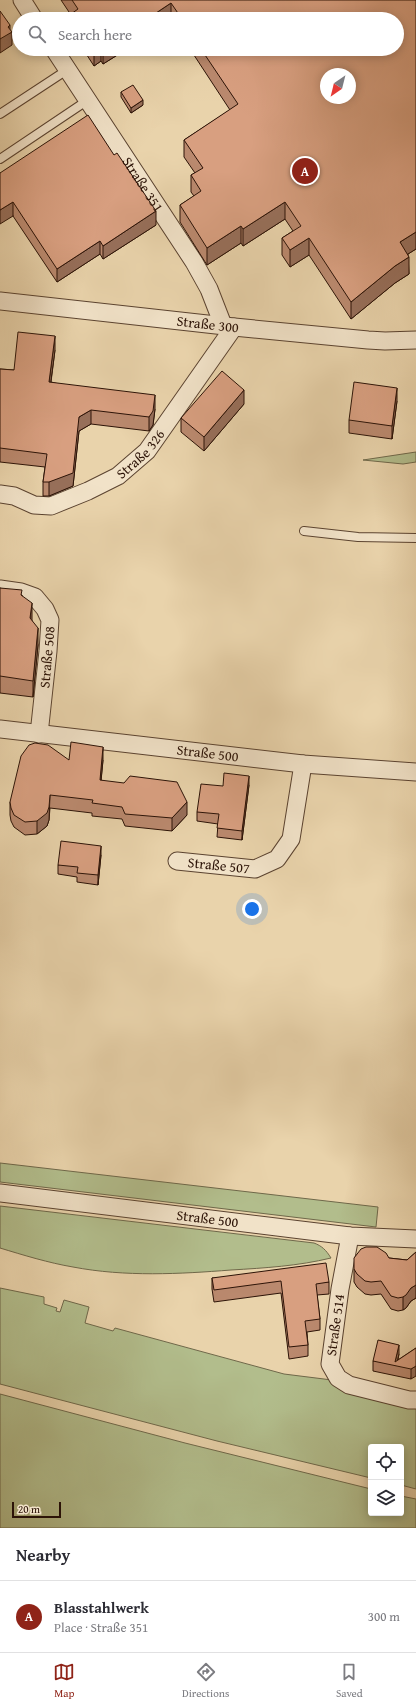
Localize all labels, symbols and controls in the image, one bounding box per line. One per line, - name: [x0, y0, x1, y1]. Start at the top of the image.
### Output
- search box: [12, 12, 404, 56]
- icon: search: [26, 23, 48, 45]
- text: Search here: [58, 24, 132, 45]
- north arrow: [320, 68, 356, 104]
- street label: Straße 351: [118, 153, 168, 216]
- pin: A: [292, 156, 318, 186]
- street label: Straße 300: [176, 311, 240, 337]
- street label: Straße 326: [112, 425, 169, 483]
- street label: Straße 508: [34, 625, 60, 689]
- street label: Straße 500: [176, 739, 240, 767]
- street label: Straße 507: [187, 852, 251, 878]
- your location: [242, 899, 262, 919]
- street label: Straße 500: [175, 1205, 240, 1232]
- street label: Straße 514: [321, 1293, 349, 1357]
- map controls: [368, 1444, 404, 1516]
- button: locate: [368, 1444, 404, 1480]
- button: layers: [368, 1480, 404, 1516]
- scale bar: [12, 1500, 61, 1519]
- text: 20 m: [18, 1501, 40, 1517]
- text: Nearby: [16, 1542, 70, 1567]
- text: Blasstahlwerk: [54, 1597, 149, 1618]
- text: A: [25, 1607, 33, 1626]
- text: 300 m: [368, 1607, 400, 1626]
- text: Place · Straße 351: [54, 1618, 148, 1637]
- tab: Map: [53, 1661, 75, 1701]
- tab: Directions: [182, 1661, 229, 1701]
- tab: Saved: [336, 1661, 363, 1701]

